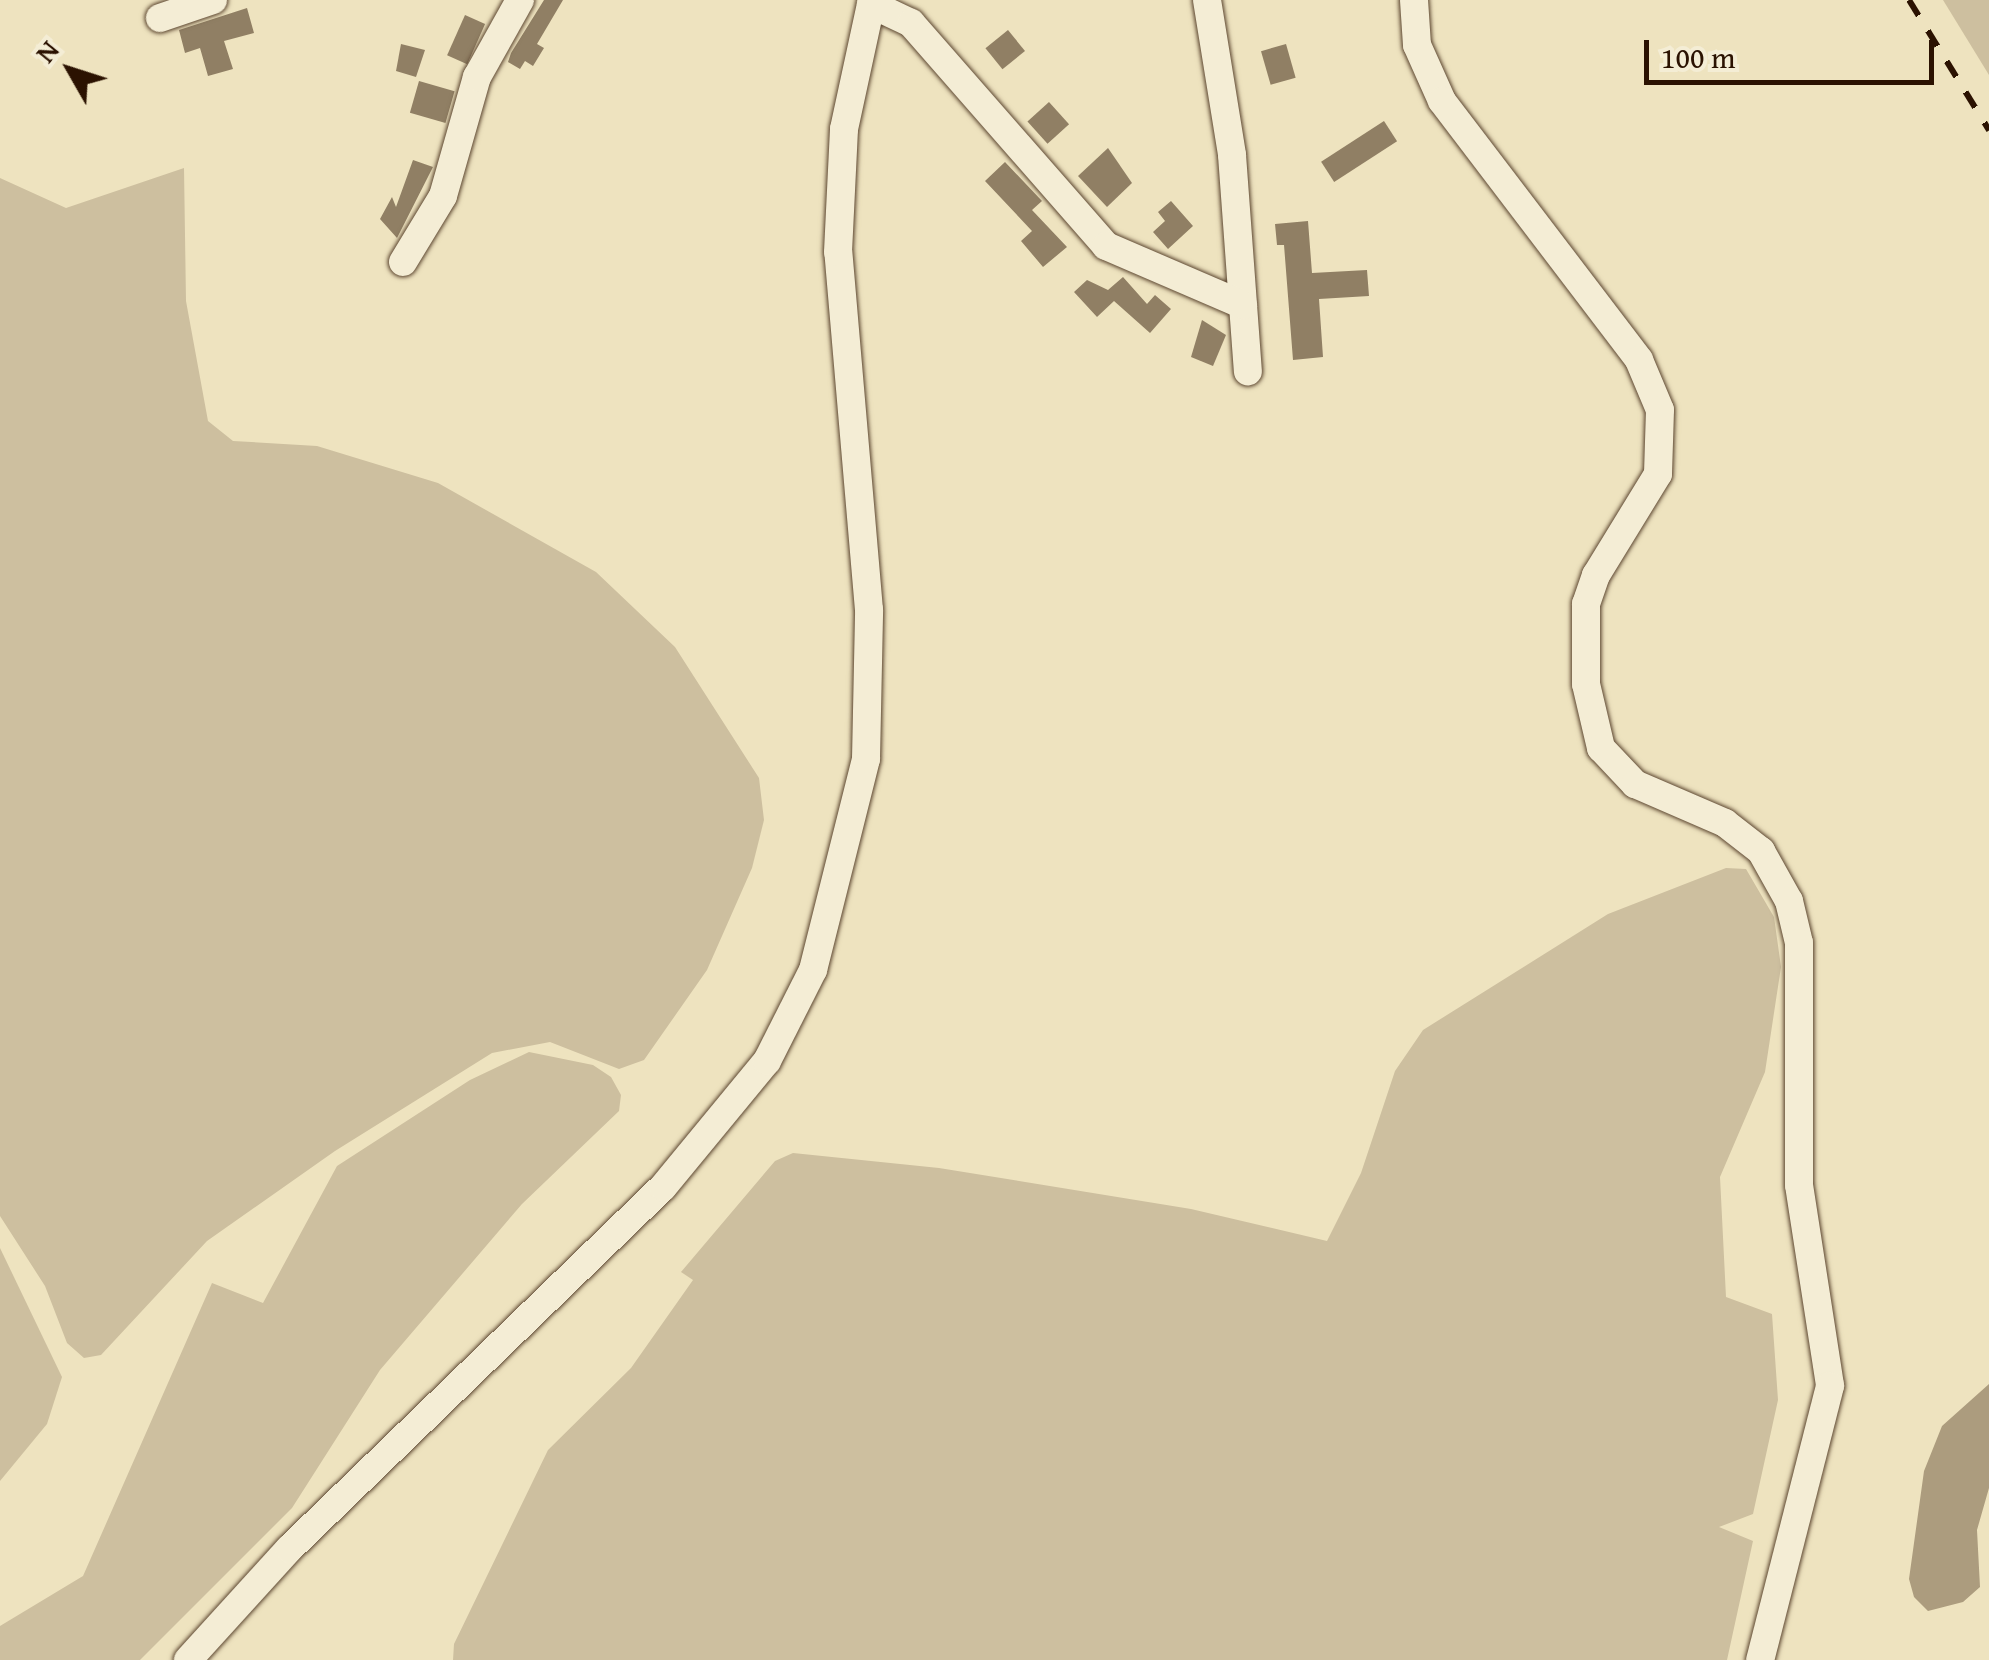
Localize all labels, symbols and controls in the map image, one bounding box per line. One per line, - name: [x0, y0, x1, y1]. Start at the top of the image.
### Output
- north arrow: [20, 20, 120, 120]
- scale bar: [1649, 20, 1939, 82]
- text: N: [24, 31, 68, 71]
- text: 100 m: [1661, 35, 1735, 79]

